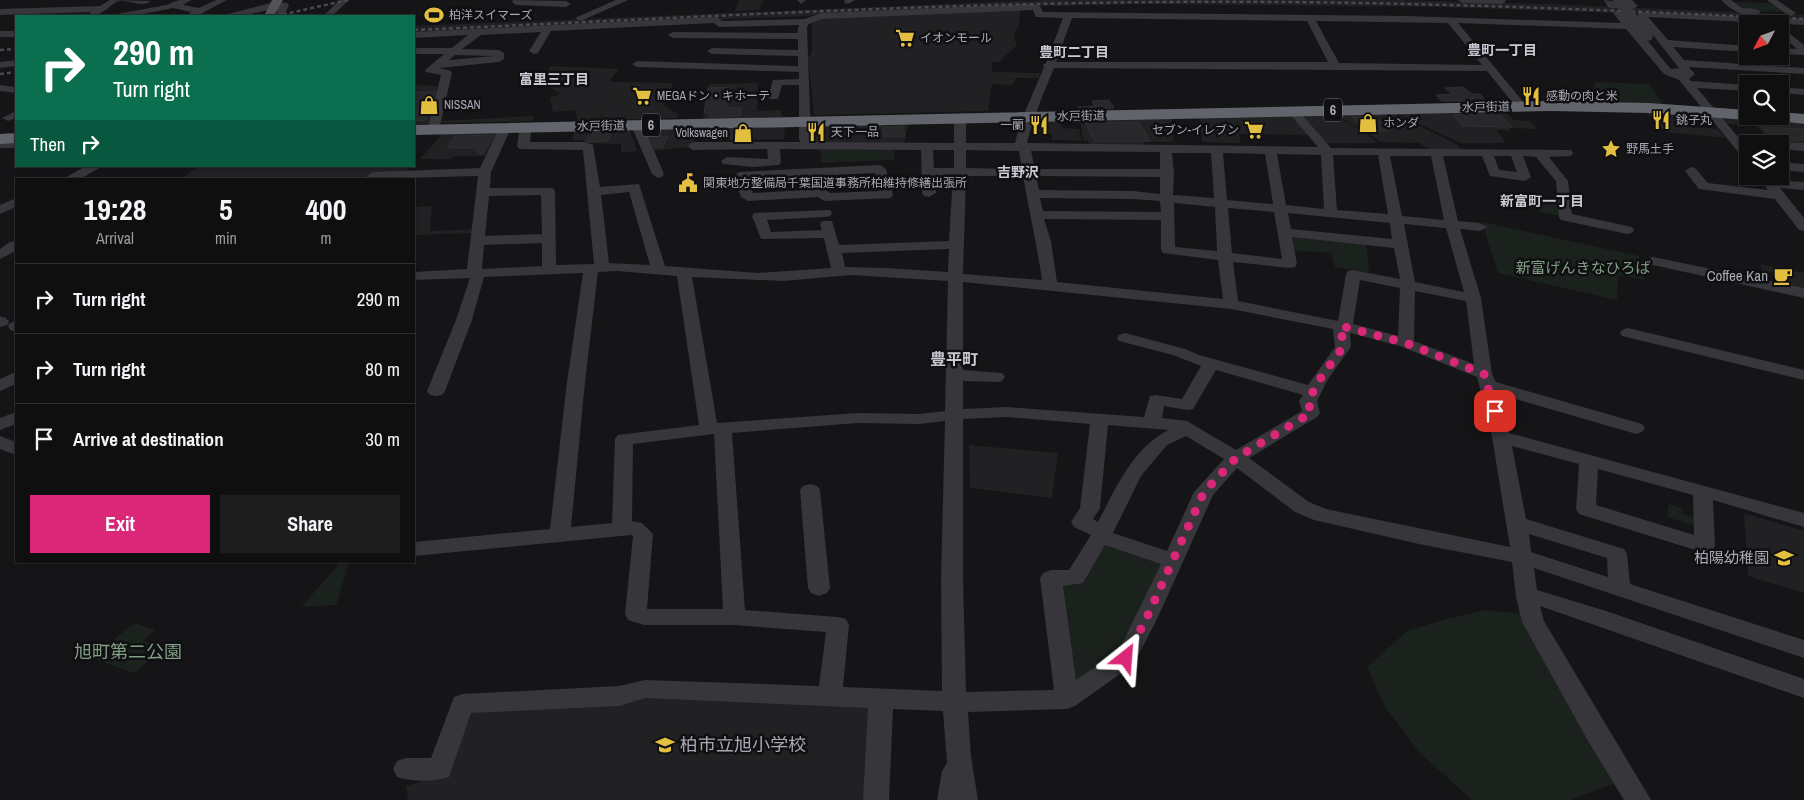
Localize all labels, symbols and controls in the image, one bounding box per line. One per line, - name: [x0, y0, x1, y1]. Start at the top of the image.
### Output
- sports icon: 柏洋スイマーズ: [423, 4, 445, 26]
- place label: 柏洋スイマーズ: [449, 7, 532, 23]
- north arrow: [1739, 15, 1789, 65]
- map controls: [1739, 15, 1789, 185]
- supermarket icon: イオンモール: [894, 27, 916, 49]
- text: 290 m: [113, 29, 194, 76]
- place label: イオンモール: [920, 30, 992, 46]
- icon: right: [30, 35, 95, 100]
- district label: 豊町一丁目: [1467, 41, 1537, 59]
- district label: 豊町二丁目: [1039, 43, 1109, 61]
- district label: 富里三丁目: [519, 70, 589, 88]
- text: Turn right: [113, 74, 190, 104]
- button: search: [1739, 75, 1789, 125]
- supermarket icon: MEGAドン・キホーテ: [631, 85, 653, 107]
- restaurant icon: 感動の肉と米: [1520, 85, 1542, 107]
- place label: MEGAドン・キホーテ: [657, 88, 770, 104]
- place label: 感動の肉と米: [1546, 88, 1618, 104]
- shop icon: NISSAN: [418, 94, 440, 116]
- place label: NISSAN: [444, 97, 481, 113]
- road number: 6: [1324, 98, 1342, 122]
- street label: 水戸街道: [1462, 99, 1510, 115]
- street label: 水戸街道: [1057, 108, 1105, 124]
- restaurant icon: 銚子丸: [1650, 109, 1672, 131]
- shop icon: ホンダ: [1357, 112, 1379, 134]
- place label: 銚子丸: [1676, 112, 1712, 128]
- road number: 6: [642, 114, 660, 136]
- restaurant icon: 一蘭: [1028, 114, 1050, 136]
- place label: ホンダ: [1383, 115, 1419, 131]
- place label: 一蘭: [1000, 117, 1024, 133]
- street label: 水戸街道: [577, 118, 625, 134]
- supermarket icon: セブン-イレブン: [1243, 119, 1265, 141]
- restaurant icon: 天下一品: [805, 121, 827, 143]
- shop icon: Volkswagen: [732, 122, 754, 144]
- place label: セブン-イレブン: [1152, 122, 1239, 138]
- place label: 天下一品: [831, 124, 879, 140]
- place label: Volkswagen: [675, 125, 728, 141]
- icon: right: [76, 130, 104, 158]
- text: Then: [30, 131, 66, 157]
- button: layers: [1739, 135, 1789, 185]
- place icon: 野馬土手: [1600, 138, 1622, 160]
- place label: 野馬土手: [1626, 141, 1674, 157]
- district label: 吉野沢: [997, 163, 1039, 181]
- public building icon: 関東地方整備局千葉国道事務所柏維持修繕出張所: [677, 172, 699, 194]
- place label: 関東地方整備局千葉国道事務所柏維持修繕出張所: [703, 175, 967, 191]
- text: 19:28: [84, 189, 146, 229]
- text: 5: [219, 189, 233, 229]
- text: 400: [305, 189, 346, 229]
- district label: 新富町一丁目: [1500, 192, 1584, 210]
- text: Arrival: [96, 227, 134, 249]
- text: min: [215, 227, 237, 249]
- text: m: [320, 227, 331, 249]
- park label: 新富げんきなひろば: [1515, 257, 1651, 278]
- place label: Coffee Kan: [1707, 265, 1768, 286]
- cafe icon: Coffee Kan: [1772, 265, 1794, 287]
- icon: right: [30, 285, 58, 313]
- text: Turn right: [73, 286, 145, 312]
- text: 290 m: [357, 286, 400, 312]
- district label: 豊平町: [930, 348, 978, 370]
- icon: right: [30, 355, 58, 383]
- text: Turn right: [73, 356, 145, 382]
- text: 80 m: [365, 356, 400, 382]
- pin: [1474, 390, 1516, 432]
- icon: arrive: [1481, 397, 1509, 425]
- icon: arrive: [30, 425, 58, 453]
- text: Arrive at destination: [73, 426, 224, 452]
- text: 30 m: [365, 426, 400, 452]
- button: Exit: [30, 495, 210, 553]
- button: Share: [220, 495, 400, 553]
- place label: 柏陽幼稚園: [1694, 547, 1769, 568]
- school or university icon: 柏陽幼稚園: [1773, 547, 1795, 569]
- position arrow: [1099, 631, 1151, 683]
- park label: 旭町第二公園: [74, 639, 182, 664]
- place label: 柏市立旭小学校: [680, 732, 806, 757]
- school or university icon: 柏市立旭小学校: [654, 734, 676, 756]

